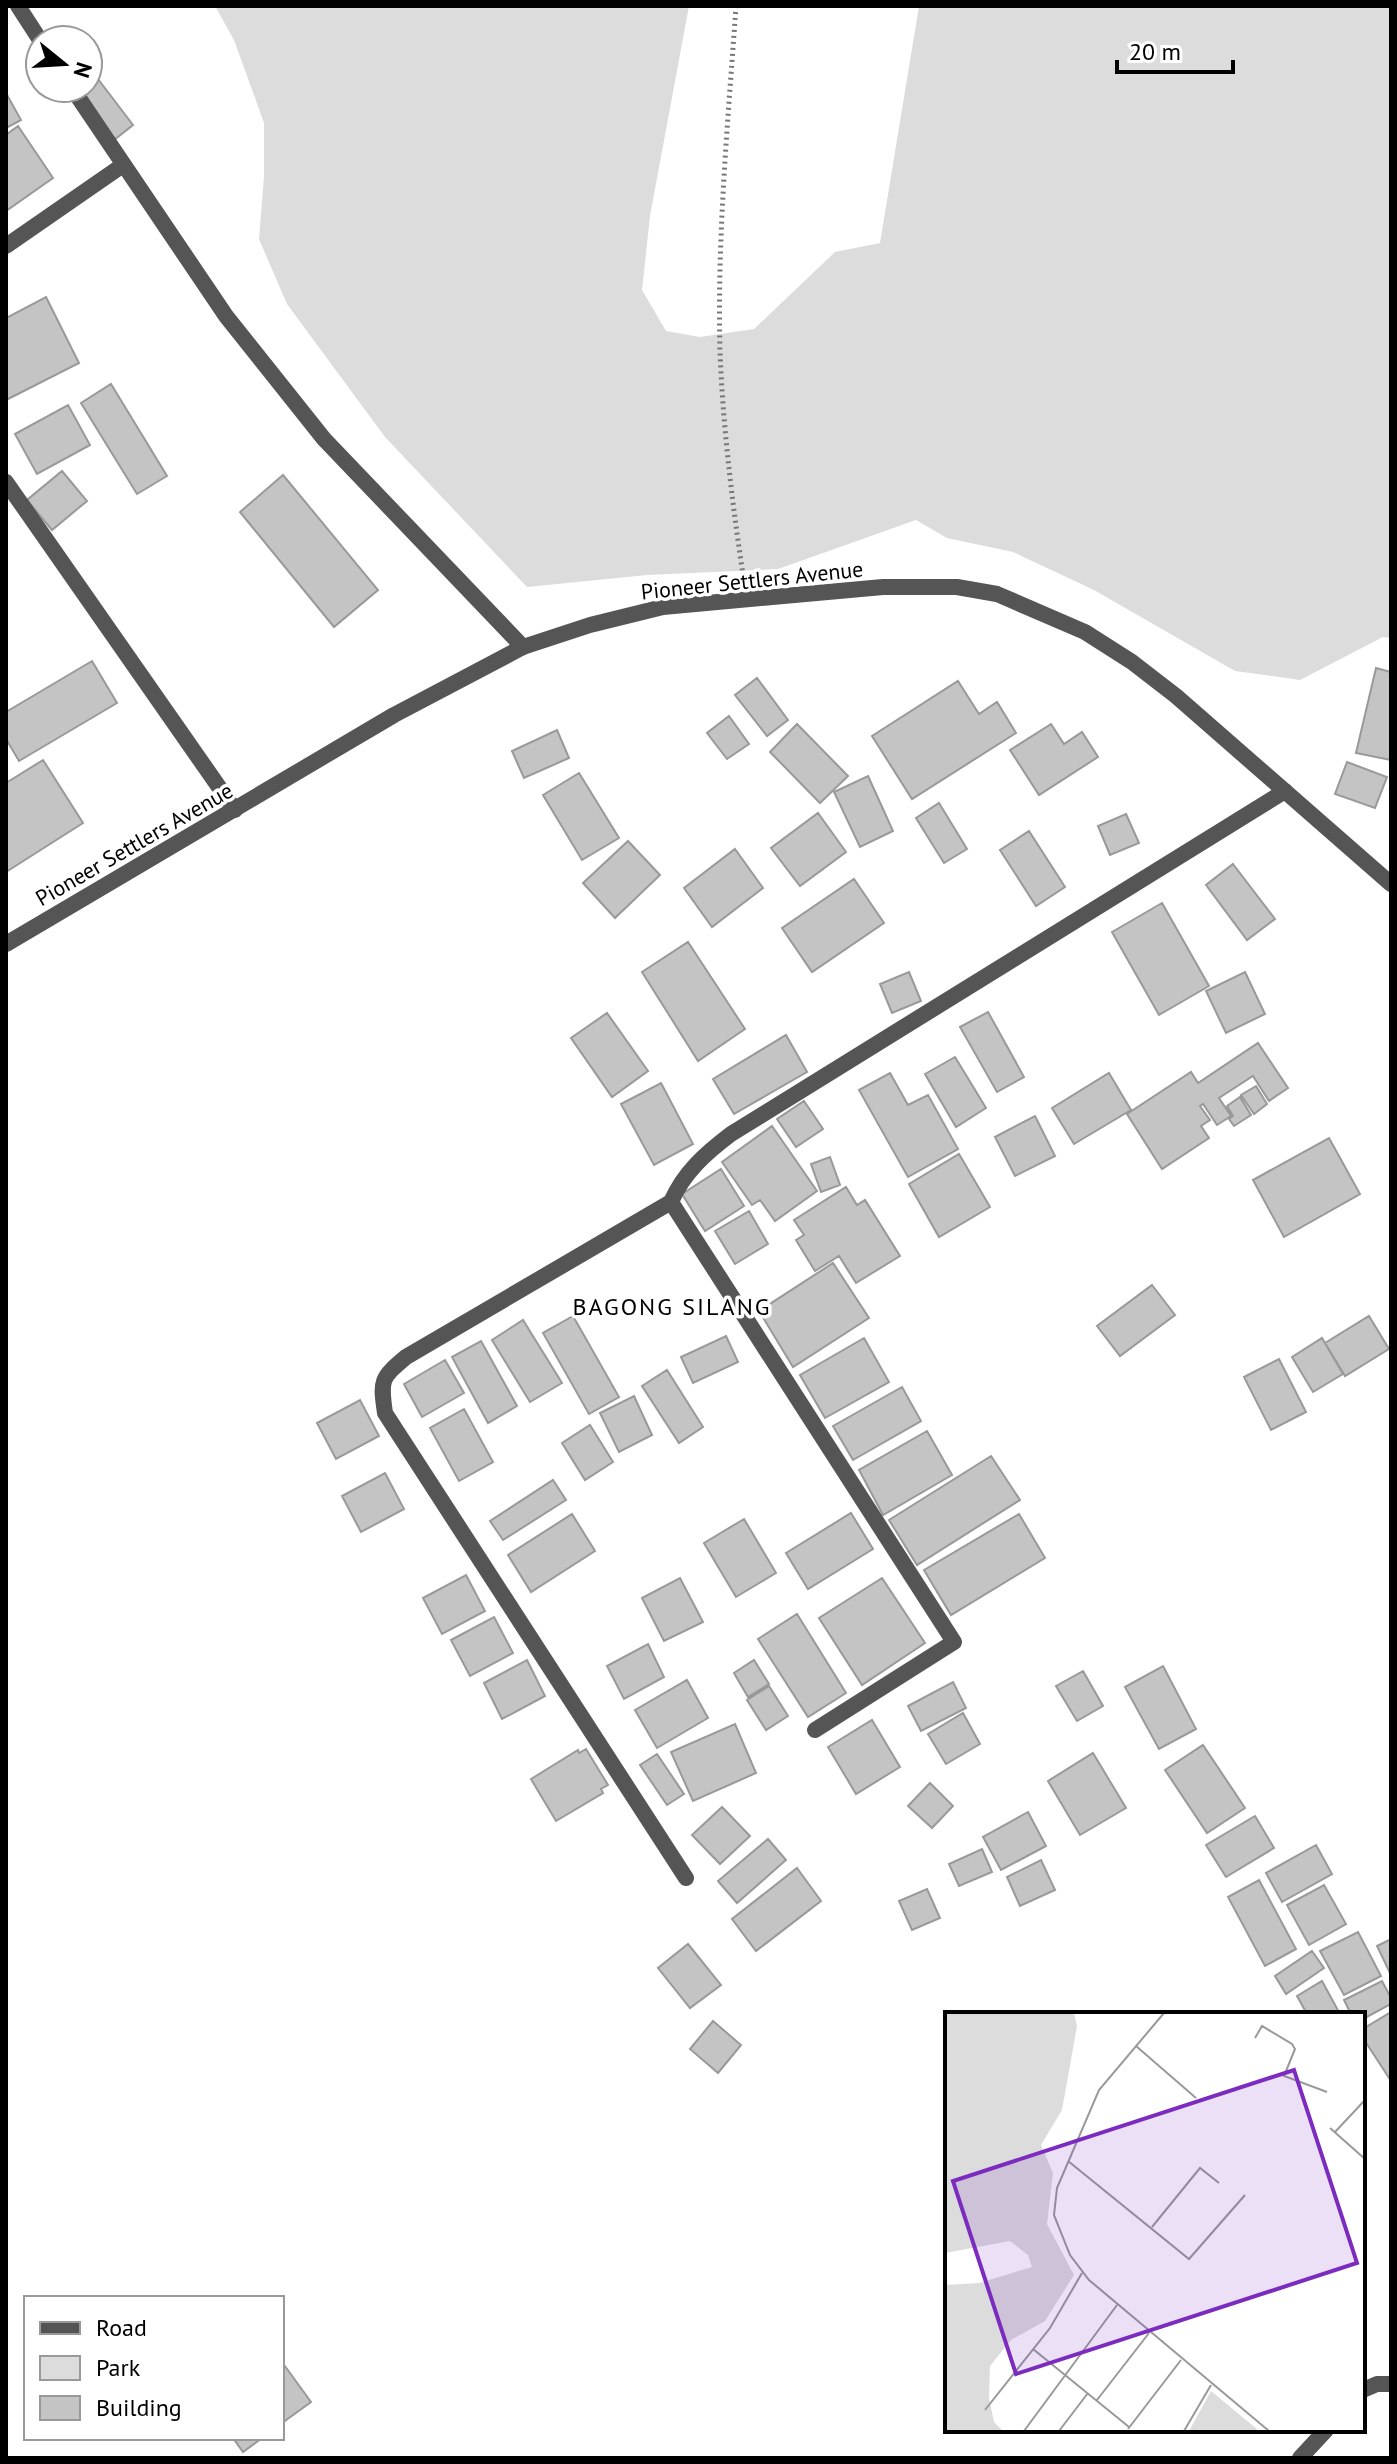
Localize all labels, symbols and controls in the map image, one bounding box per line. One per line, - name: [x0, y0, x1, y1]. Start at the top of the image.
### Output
- north arrow: [24, 24, 104, 104]
- scale bar: [1117, 24, 1233, 74]
- text: 20 m: [1129, 36, 1181, 67]
- text: N: [67, 59, 99, 81]
- street label: Pioneer Settlers Avenue: [639, 554, 865, 606]
- street label: Pioneer Settlers Avenue: [30, 776, 238, 912]
- district label: BAGONG SILANG: [573, 1291, 771, 1322]
- inset map: [945, 2012, 1365, 2432]
- legend: [24, 2296, 284, 2440]
- text: Road: [96, 2312, 147, 2343]
- text: Park: [96, 2352, 141, 2383]
- text: Building: [96, 2392, 182, 2423]

